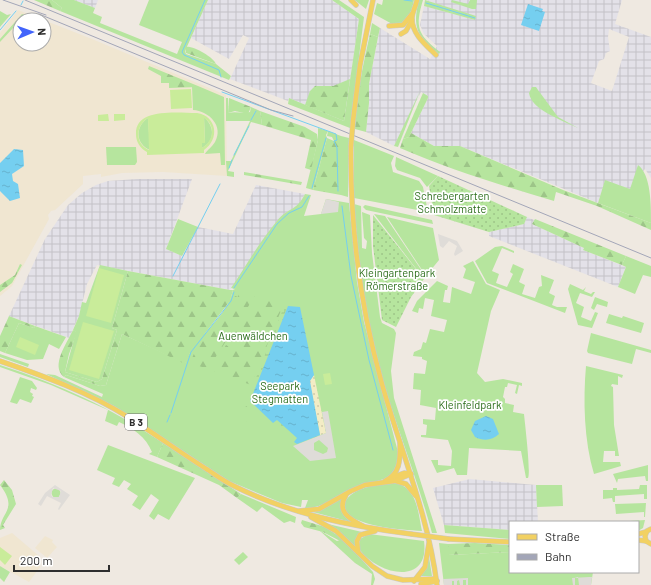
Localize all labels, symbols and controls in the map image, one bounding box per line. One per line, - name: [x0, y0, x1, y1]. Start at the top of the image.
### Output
- north arrow: [12, 12, 52, 52]
- text: N: [36, 28, 49, 36]
- park label: Schrebergarten Schmolzmatte: [415, 189, 489, 215]
- park label: Kleingartenpark Römerstraße: [359, 266, 436, 292]
- park label: Auenwäldchen: [218, 329, 288, 342]
- park label: Seepark Stegmatten: [252, 379, 308, 405]
- park label: Kleinfeldpark: [439, 398, 502, 411]
- road number: B 3: [125, 414, 147, 430]
- legend: [509, 521, 639, 573]
- text: Straße: [545, 529, 580, 543]
- scale bar: [14, 547, 109, 573]
- text: Bahn: [545, 549, 572, 563]
- text: 200 m: [20, 553, 52, 567]

